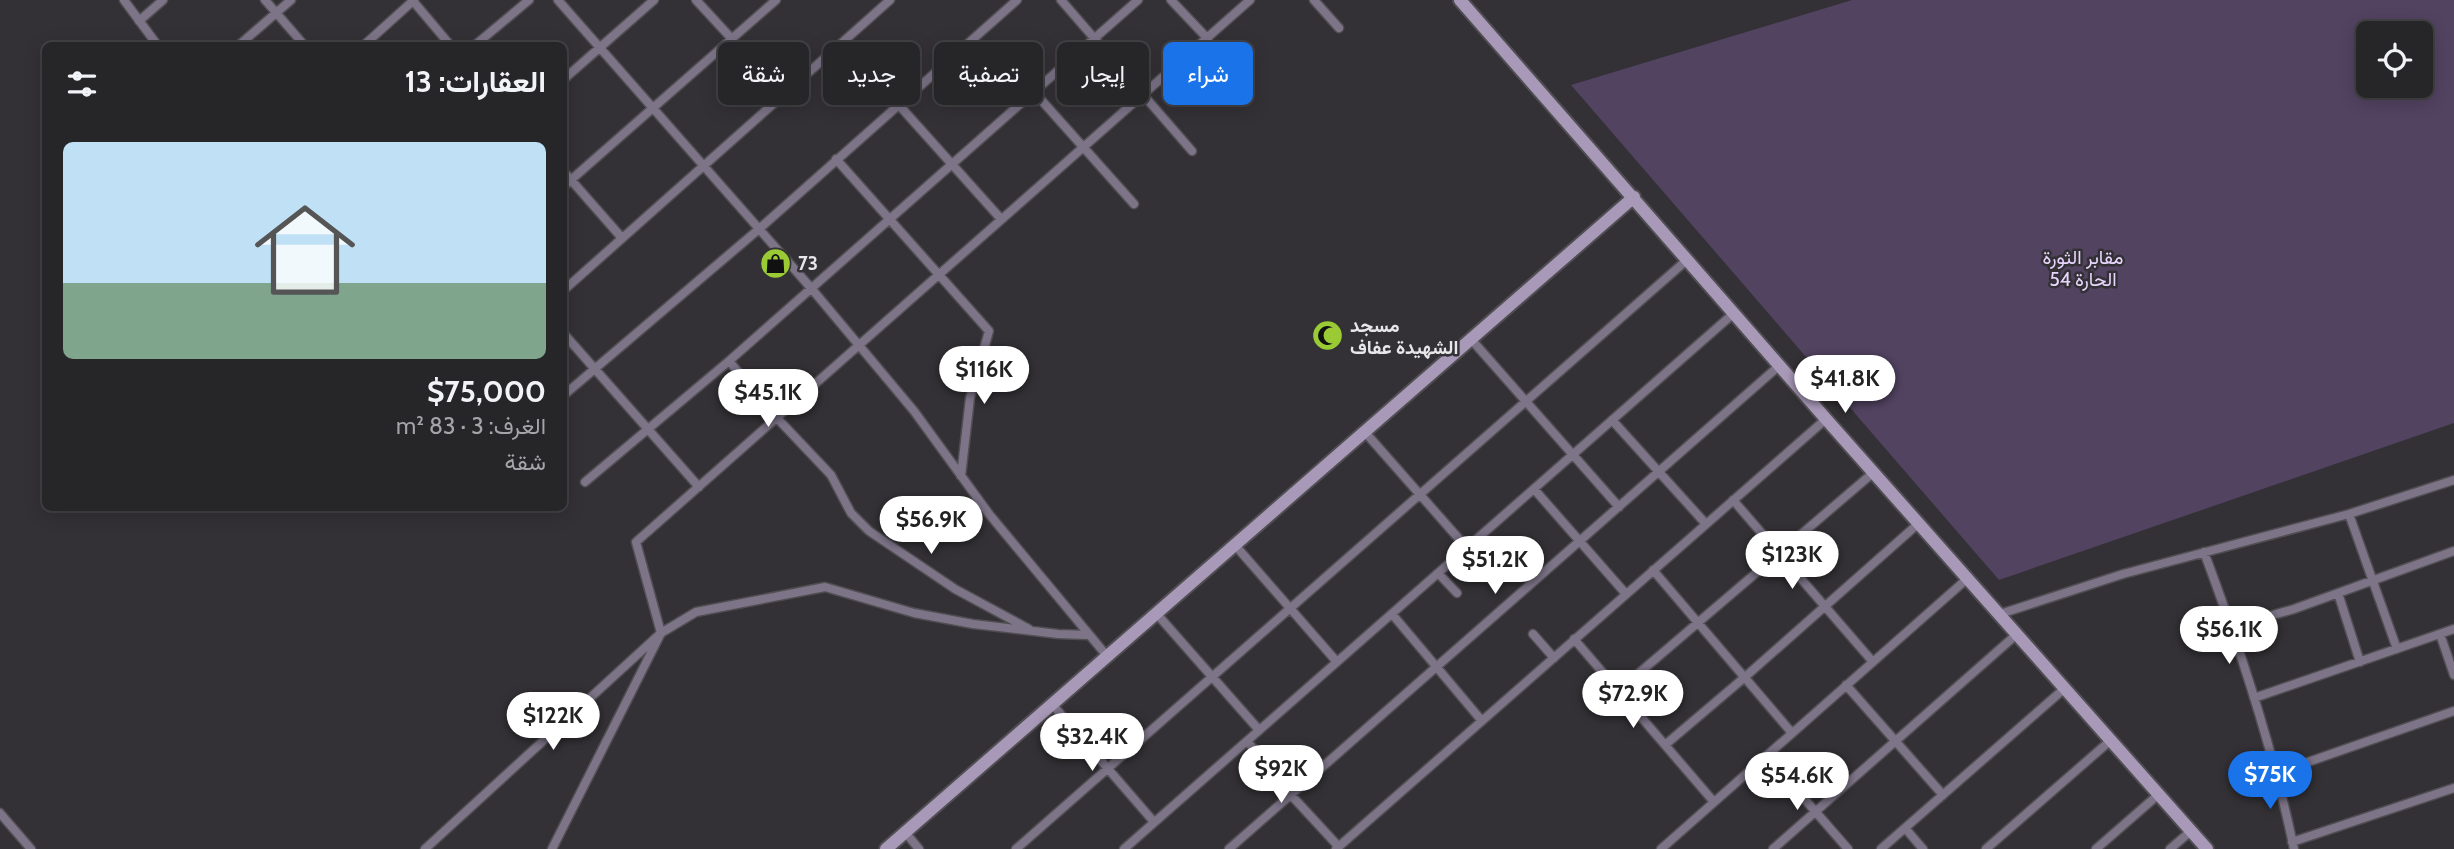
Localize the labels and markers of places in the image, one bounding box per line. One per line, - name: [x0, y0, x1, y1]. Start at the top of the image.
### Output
- shop icon: 73: [758, 246, 792, 280]
- place label: 73: [798, 252, 818, 275]
- place label: مسجد الشهيدة عفاف: [1350, 314, 1458, 359]
- mosque icon: مسجد الشهيدة عفاف: [1310, 319, 1344, 353]
- pin: $116K: [935, 346, 1033, 406]
- pin: $41.8K: [1788, 356, 1902, 415]
- pin: $45.1K: [711, 370, 825, 429]
- pin: $56.9K: [874, 496, 988, 556]
- pin: $123K: [1743, 532, 1841, 591]
- pin: $51.2K: [1438, 536, 1552, 596]
- pin: $56.1K: [2172, 606, 2286, 666]
- pin: $72.9K: [1576, 670, 1690, 730]
- pin: $122K: [504, 692, 602, 752]
- pin: $32.4K: [1035, 714, 1149, 773]
- pin: $92K: [1240, 746, 1322, 805]
- pin: $54.6K: [1740, 752, 1854, 812]
- pin: $75K: [2229, 752, 2311, 811]

